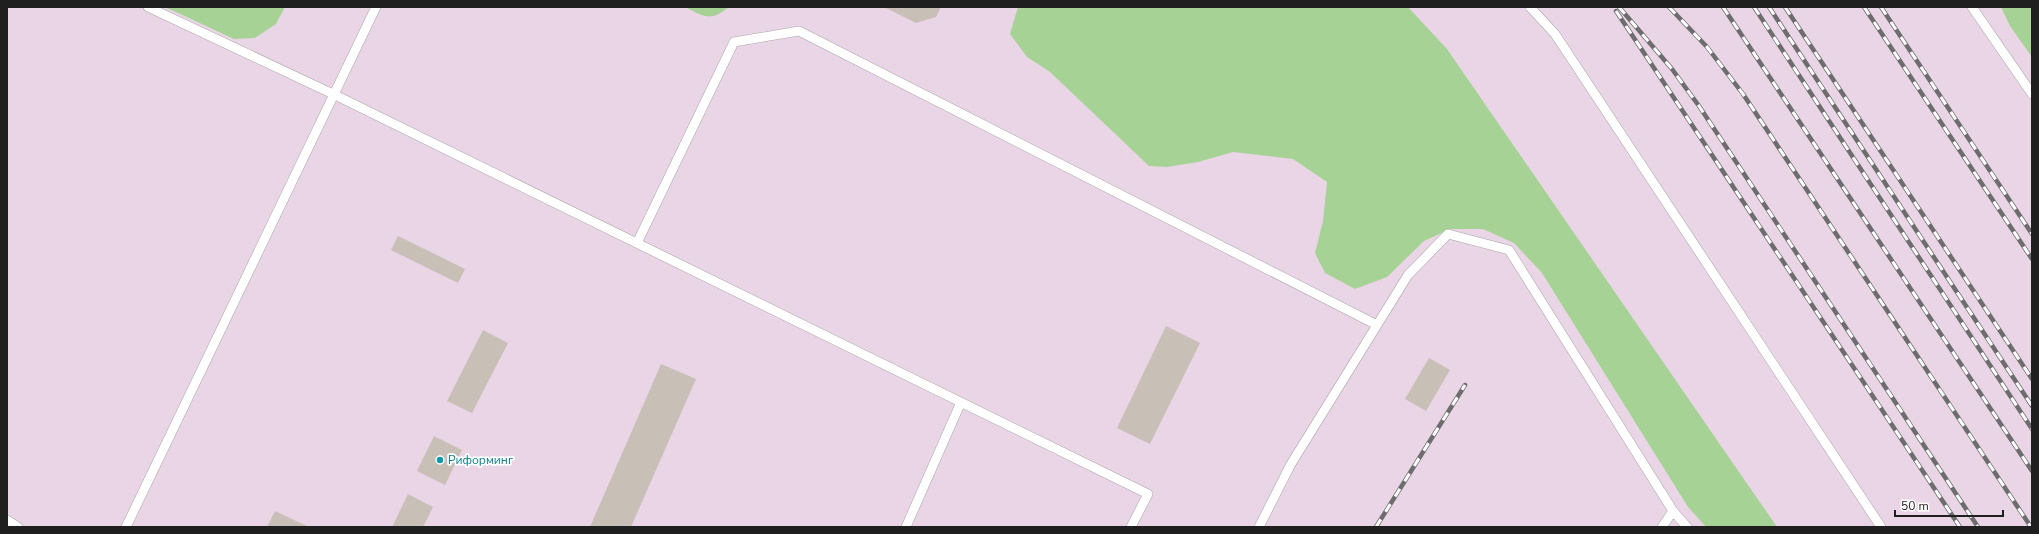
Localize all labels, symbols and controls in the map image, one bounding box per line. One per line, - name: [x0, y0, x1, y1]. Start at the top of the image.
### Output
- place label: Риформинг: [448, 452, 514, 468]
- marker: Риформинг: [435, 455, 445, 465]
- scale bar: [1895, 492, 2003, 518]
- text: 50 m: [1901, 498, 1929, 514]

